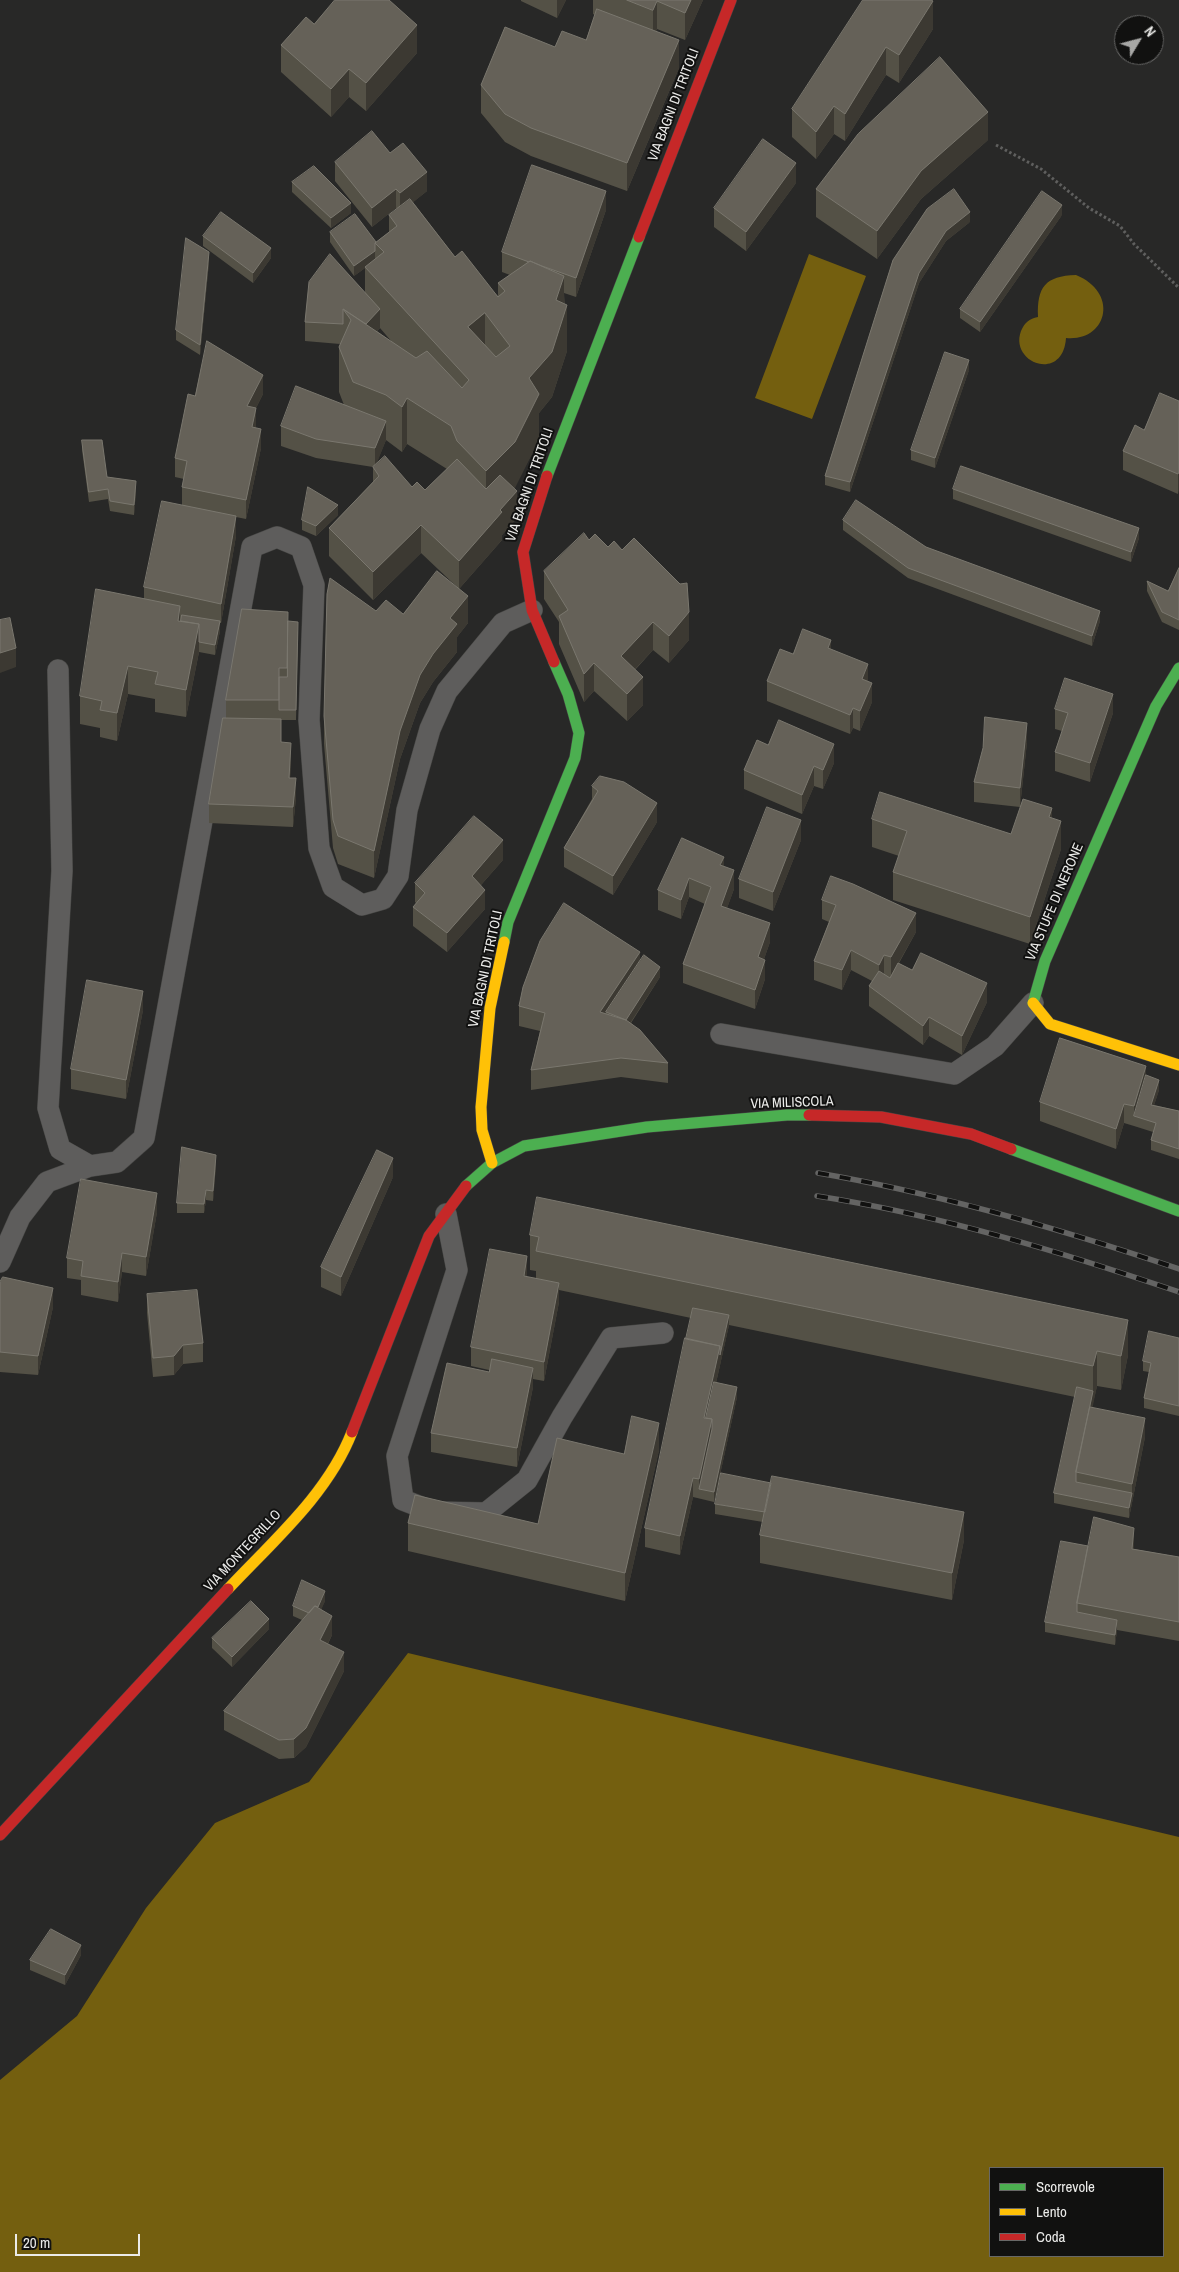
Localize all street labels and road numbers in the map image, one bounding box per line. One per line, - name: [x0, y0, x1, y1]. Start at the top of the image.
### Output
- street label: VIA BAGNI DI TRITOLI: [645, 46, 703, 164]
- street label: VIA BAGNI DI TRITOLI: [503, 426, 557, 544]
- street label: VIA STUFE DI NERONE: [1023, 841, 1087, 963]
- street label: VIA BAGNI DI TRITOLI: [465, 909, 507, 1029]
- street label: VIA MILISCOLA: [750, 1093, 834, 1113]
- street label: VIA MONTEGRILLO: [201, 1507, 285, 1595]

